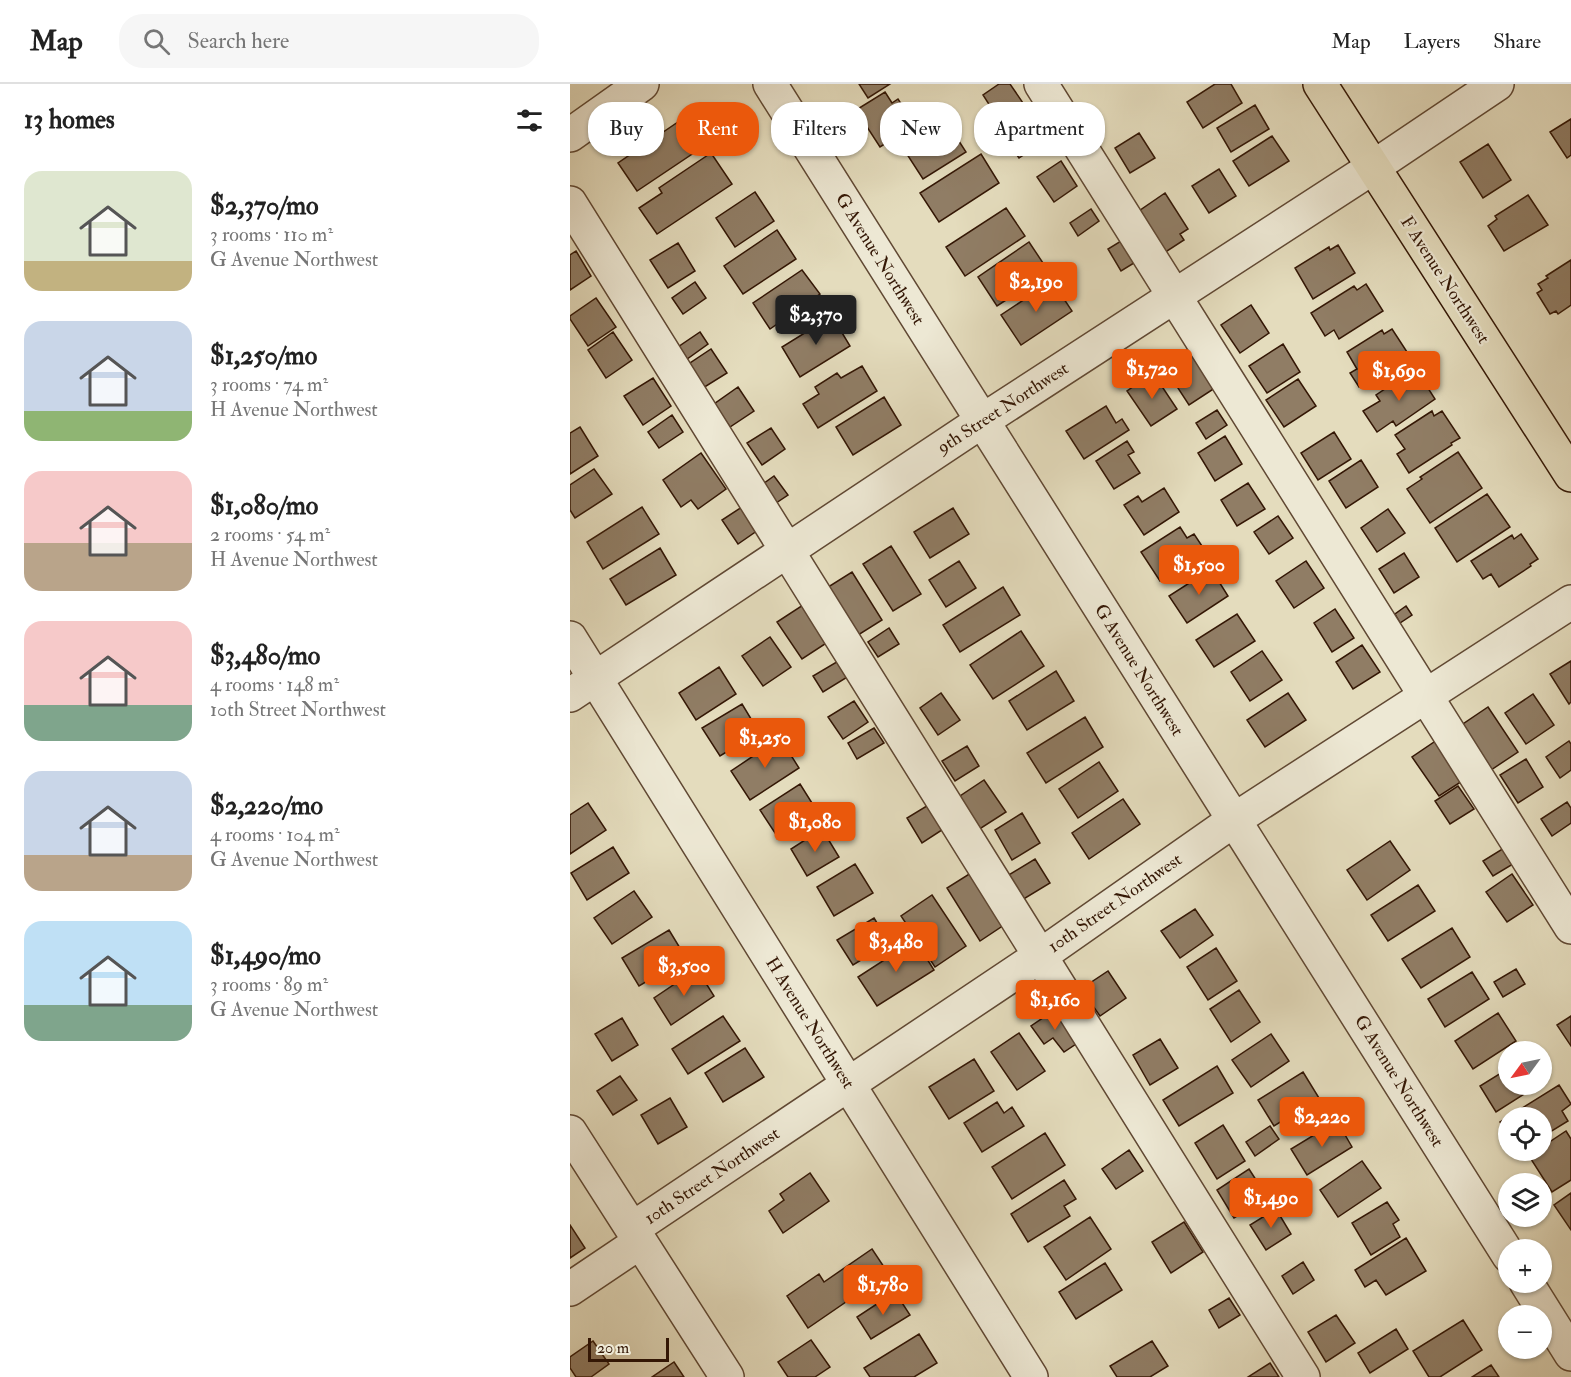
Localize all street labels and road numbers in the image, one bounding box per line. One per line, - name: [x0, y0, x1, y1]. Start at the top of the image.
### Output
- street label: G Avenue Northwest: [830, 189, 930, 329]
- street label: F Avenue Northwest: [1395, 212, 1495, 348]
- street label: 9th Street Northwest: [931, 357, 1073, 460]
- street label: G Avenue Northwest: [1089, 600, 1189, 740]
- street label: 10th Street Northwest: [1044, 848, 1187, 958]
- street label: H Avenue Northwest: [760, 953, 860, 1093]
- street label: G Avenue Northwest: [1349, 1011, 1449, 1151]
- street label: 10th Street Northwest: [640, 1122, 784, 1230]

